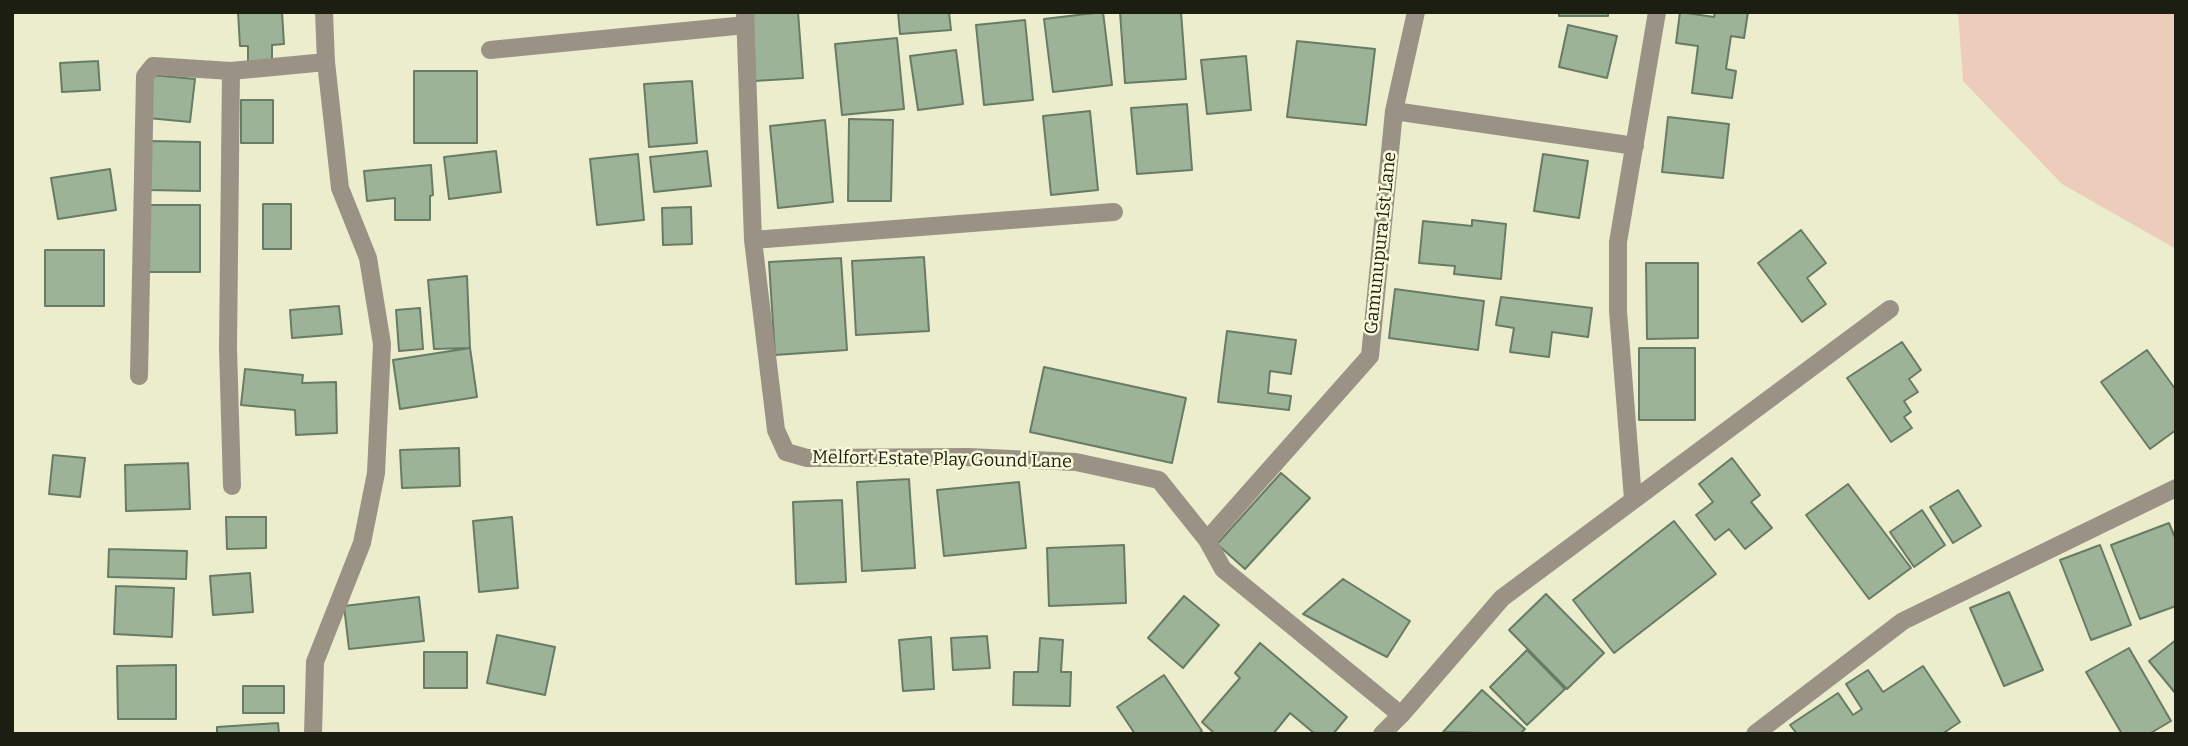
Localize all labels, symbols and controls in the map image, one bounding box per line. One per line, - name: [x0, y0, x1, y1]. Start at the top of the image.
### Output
- street label: Gamunupura 1st Lane: [1361, 151, 1401, 335]
- street label: Melfort Estate Play Gound Lane: [812, 447, 1072, 473]

